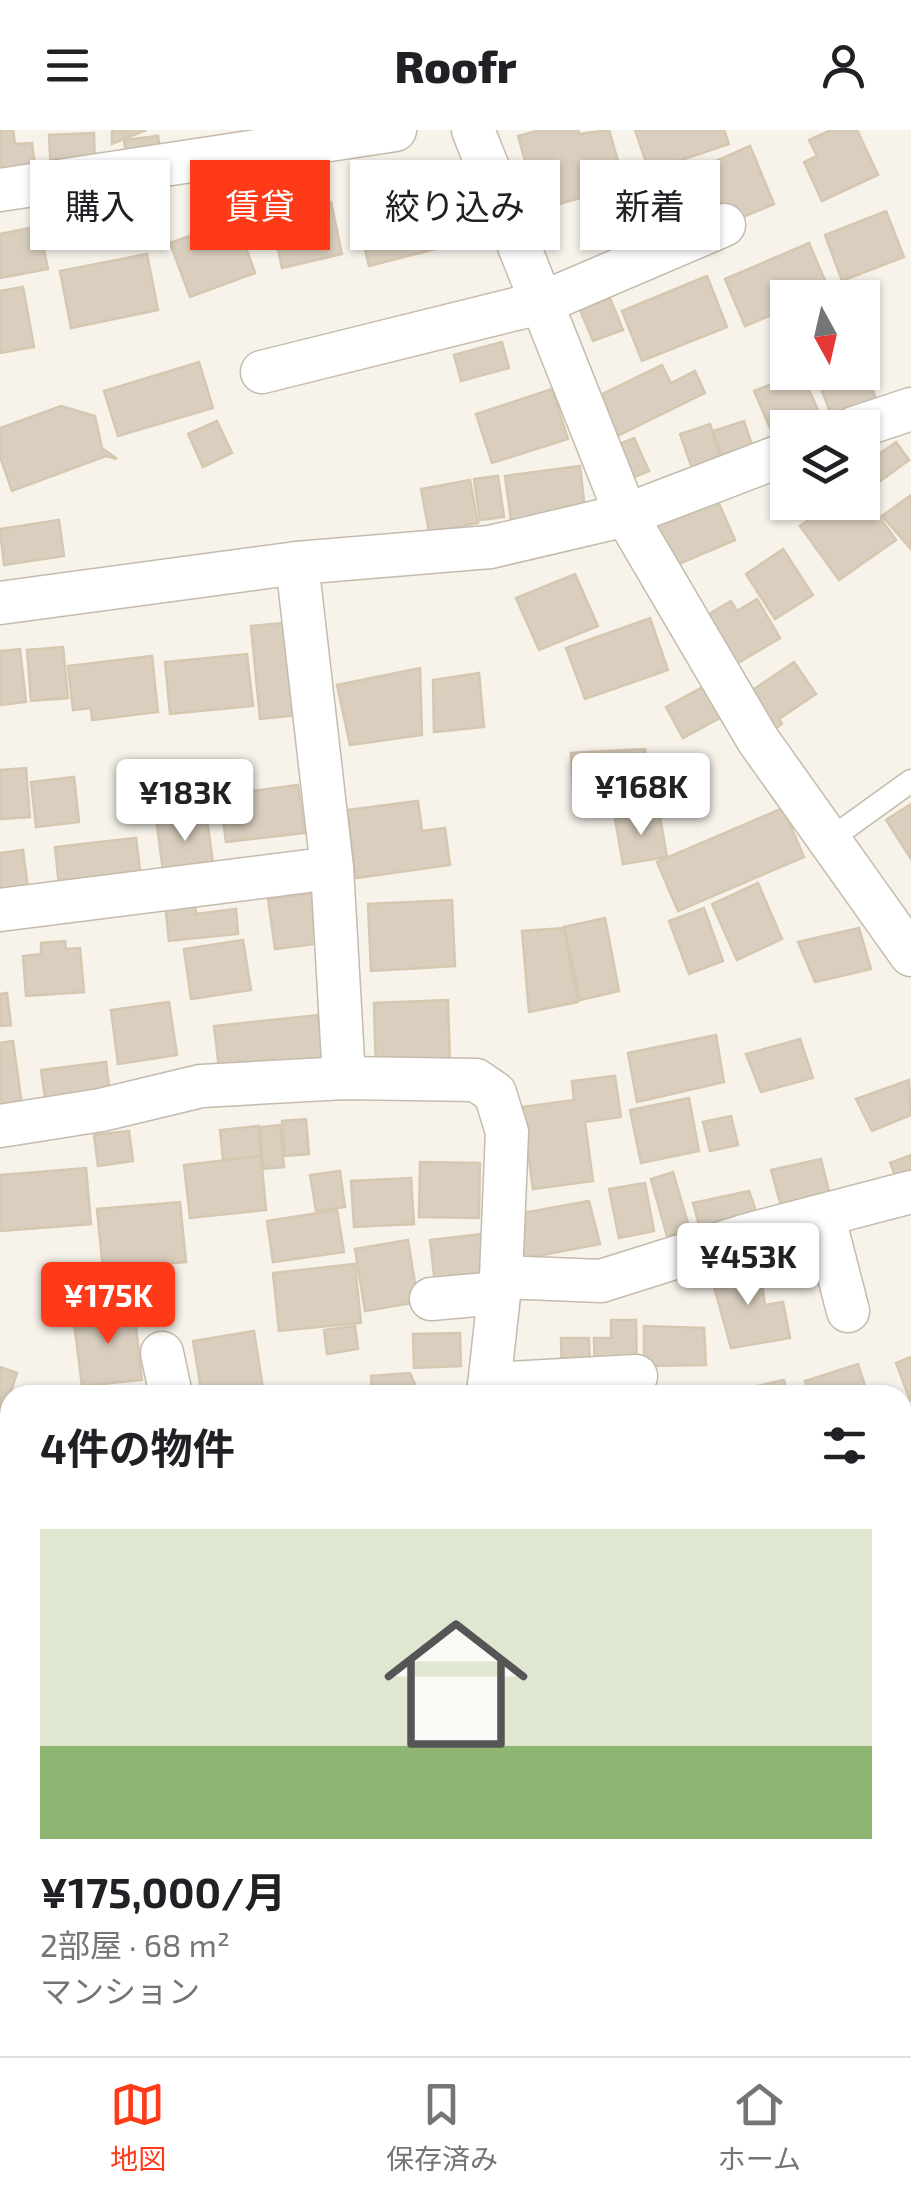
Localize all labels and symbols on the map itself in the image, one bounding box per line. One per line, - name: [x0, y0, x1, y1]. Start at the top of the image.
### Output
- north arrow: [770, 280, 880, 390]
- pin: ¥168K: [571, 753, 711, 838]
- pin: ¥183K: [115, 759, 255, 844]
- pin: ¥453K: [678, 1223, 818, 1308]
- pin: ¥175K: [38, 1262, 178, 1347]

